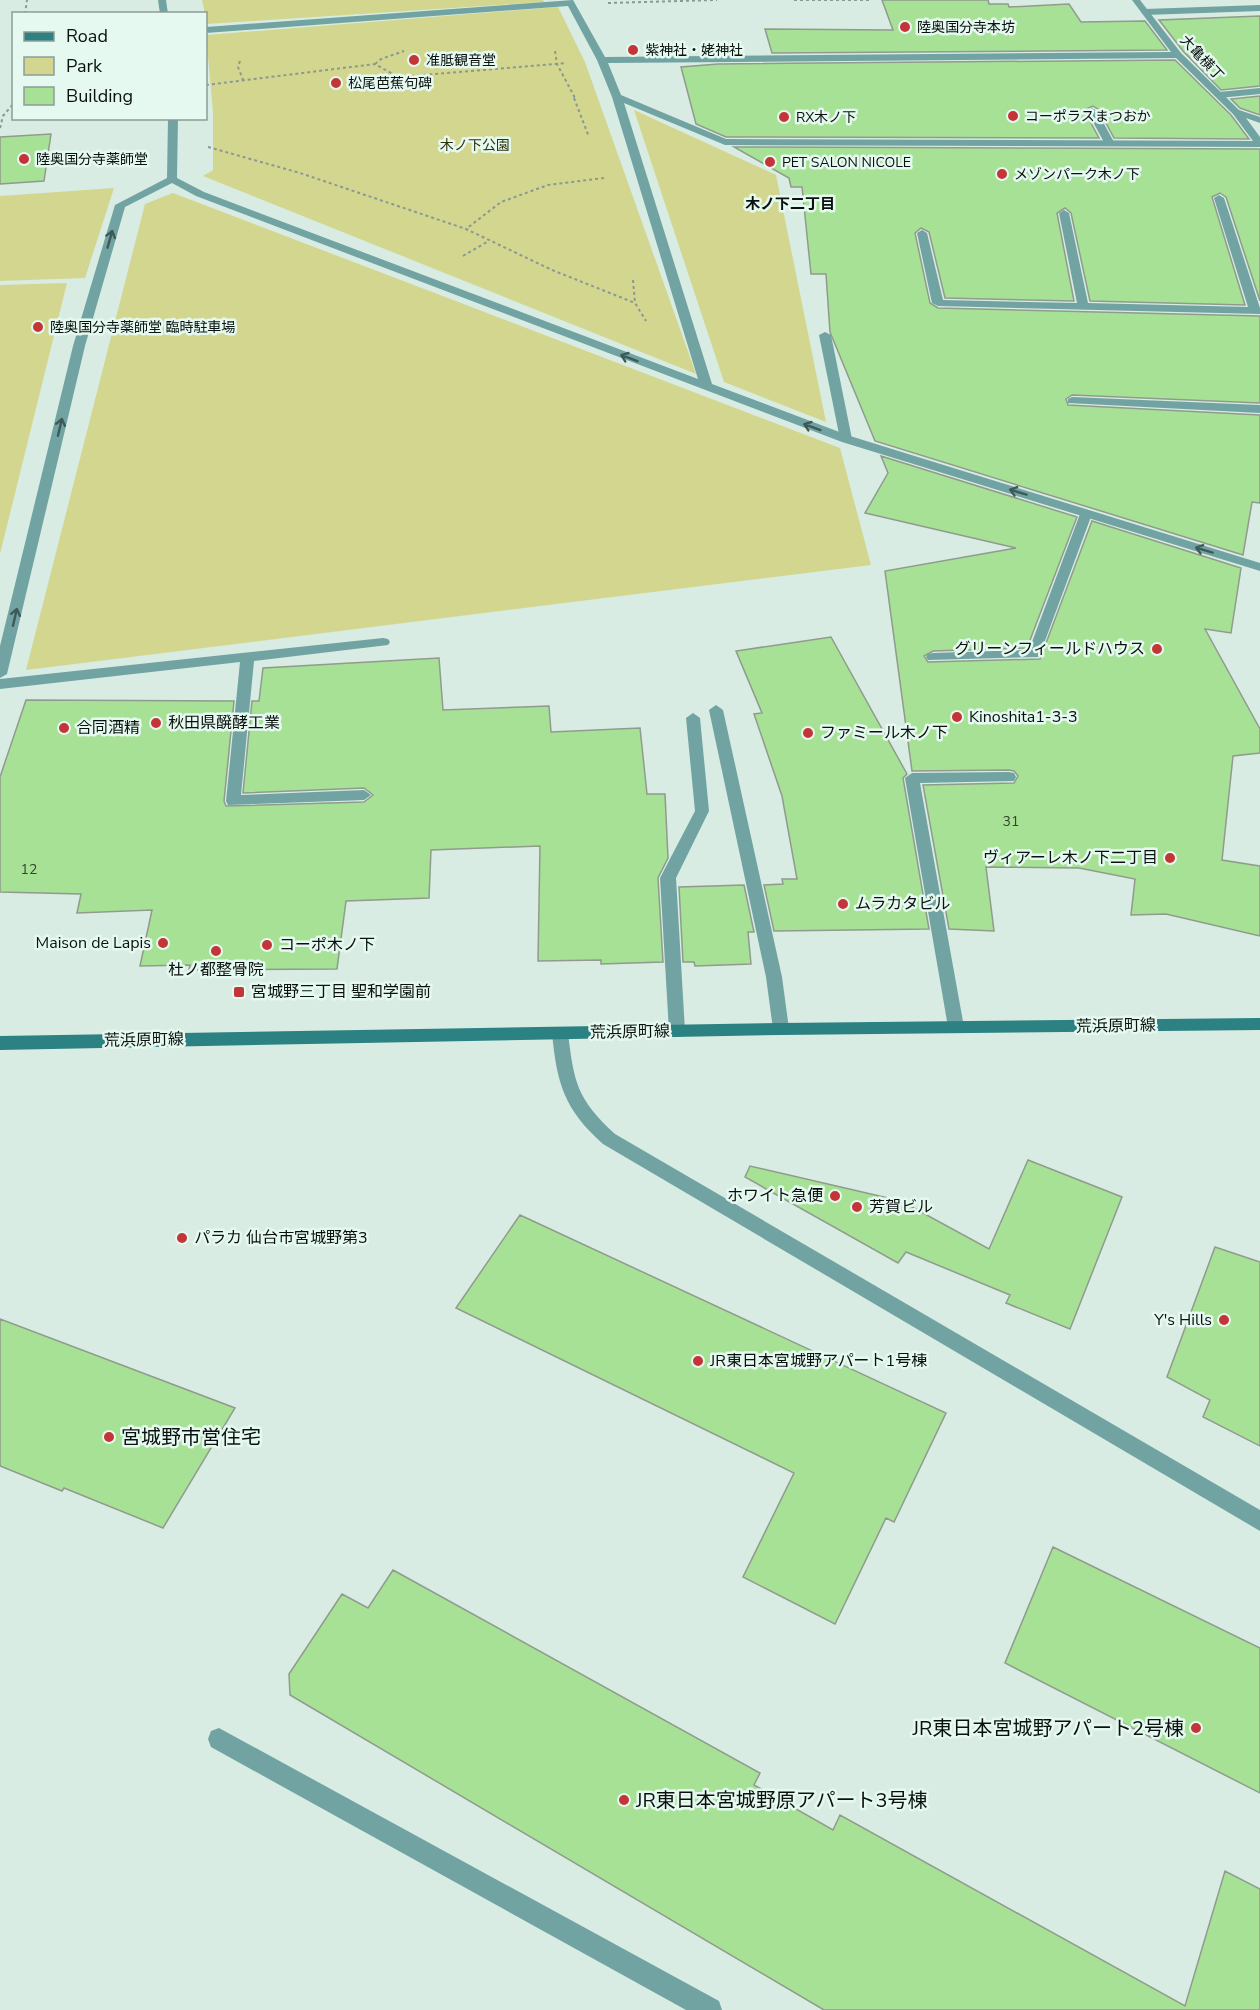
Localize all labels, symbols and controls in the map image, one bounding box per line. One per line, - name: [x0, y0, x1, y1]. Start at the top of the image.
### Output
- legend: [12, 12, 207, 120]
- place label: 陸奥国分寺本坊: [917, 18, 1015, 37]
- marker: 陸奥国分寺本坊: [898, 20, 912, 34]
- text: Road: [66, 24, 108, 48]
- street label: 大亀横丁: [1176, 31, 1228, 85]
- place label: 紫神社・姥神社: [645, 41, 743, 60]
- marker: 紫神社・姥神社: [626, 43, 640, 57]
- place label: 准胝観音堂: [426, 51, 496, 70]
- marker: 准胝観音堂: [407, 53, 421, 67]
- text: Park: [66, 54, 103, 78]
- place label: 松尾芭蕉句碑: [348, 74, 432, 93]
- marker: 松尾芭蕉句碑: [329, 76, 343, 90]
- text: Building: [66, 84, 133, 108]
- place label: コーポラスまつおか: [1025, 107, 1151, 126]
- place label: RX木ノ下: [796, 108, 856, 127]
- marker: コーポラスまつおか: [1006, 109, 1020, 123]
- marker: RX木ノ下: [777, 110, 791, 124]
- park label: 木ノ下公園: [440, 136, 510, 155]
- place label: 陸奥国分寺薬師堂: [36, 150, 148, 169]
- marker: 陸奥国分寺薬師堂: [17, 152, 31, 166]
- place label: PET SALON NICOLE: [782, 153, 911, 172]
- marker: PET SALON NICOLE: [763, 155, 777, 169]
- place label: メゾンパーク木ノ下: [1014, 165, 1140, 184]
- marker: メゾンパーク木ノ下: [995, 167, 1009, 181]
- district label: 木ノ下二丁目: [745, 194, 835, 214]
- one-way arrow: [105, 230, 116, 249]
- place label: 陸奥国分寺薬師堂 臨時駐車場: [50, 318, 236, 337]
- marker: 陸奥国分寺薬師堂 臨時駐車場: [31, 320, 45, 334]
- one-way arrow: [620, 352, 639, 363]
- one-way arrow: [54, 418, 66, 437]
- one-way arrow: [803, 420, 822, 431]
- one-way arrow: [1009, 486, 1028, 497]
- one-way arrow: [1195, 544, 1214, 555]
- one-way arrow: [9, 608, 21, 627]
- place label: グリーンフィールドハウス: [955, 638, 1145, 660]
- marker: グリーンフィールドハウス: [1150, 642, 1164, 656]
- place label: Kinoshita1-3-3: [969, 706, 1078, 728]
- marker: Kinoshita1-3-3: [950, 710, 964, 724]
- place label: 秋田県醗酵工業: [168, 712, 280, 734]
- marker: 秋田県醗酵工業: [149, 716, 163, 730]
- place label: 合同酒精: [76, 717, 140, 739]
- marker: 合同酒精: [57, 721, 71, 735]
- place label: ファミール木ノ下: [820, 722, 948, 744]
- marker: ファミール木ノ下: [801, 726, 815, 740]
- house number: 31: [1003, 812, 1019, 831]
- place label: ヴィアーレ木ノ下二丁目: [983, 847, 1158, 869]
- marker: ヴィアーレ木ノ下二丁目: [1163, 851, 1177, 865]
- house number: 12: [21, 860, 37, 879]
- place label: ムラカタビル: [855, 893, 950, 915]
- marker: ムラカタビル: [836, 897, 850, 911]
- place label: Maison de Lapis: [35, 932, 151, 954]
- place label: コーポ木ノ下: [279, 934, 375, 956]
- marker: Maison de Lapis: [156, 936, 170, 950]
- marker: コーポ木ノ下: [260, 938, 274, 952]
- marker: 杜ノ都整骨院: [209, 944, 223, 958]
- place label: 杜ノ都整骨院: [168, 959, 264, 981]
- place label: 宮城野三丁目 聖和学園前: [251, 981, 431, 1003]
- marker: 宮城野三丁目 聖和学園前: [232, 985, 246, 999]
- street label: 荒浜原町線: [1076, 1014, 1156, 1038]
- street label: 荒浜原町線: [590, 1020, 670, 1044]
- street label: 荒浜原町線: [104, 1028, 184, 1052]
- place label: ホワイト急便: [727, 1185, 823, 1207]
- marker: ホワイト急便: [828, 1189, 842, 1203]
- place label: 芳賀ビル: [869, 1196, 933, 1218]
- marker: 芳賀ビル: [850, 1200, 864, 1214]
- place label: パラカ 仙台市宮城野第3: [194, 1227, 368, 1249]
- marker: パラカ 仙台市宮城野第3: [175, 1231, 189, 1245]
- place label: Y's Hills: [1153, 1309, 1212, 1331]
- marker: Y's Hills: [1217, 1313, 1231, 1327]
- place label: JR東日本宮城野アパート1号棟: [709, 1350, 927, 1372]
- marker: JR東日本宮城野アパート1号棟: [691, 1354, 705, 1368]
- place label: 宮城野市営住宅: [121, 1424, 261, 1451]
- marker: 宮城野市営住宅: [102, 1430, 116, 1444]
- place label: JR東日本宮城野アパート2号棟: [912, 1715, 1184, 1742]
- marker: JR東日本宮城野アパート2号棟: [1189, 1721, 1203, 1735]
- place label: JR東日本宮城野原アパート3号棟: [635, 1787, 927, 1814]
- marker: JR東日本宮城野原アパート3号棟: [617, 1793, 631, 1807]

